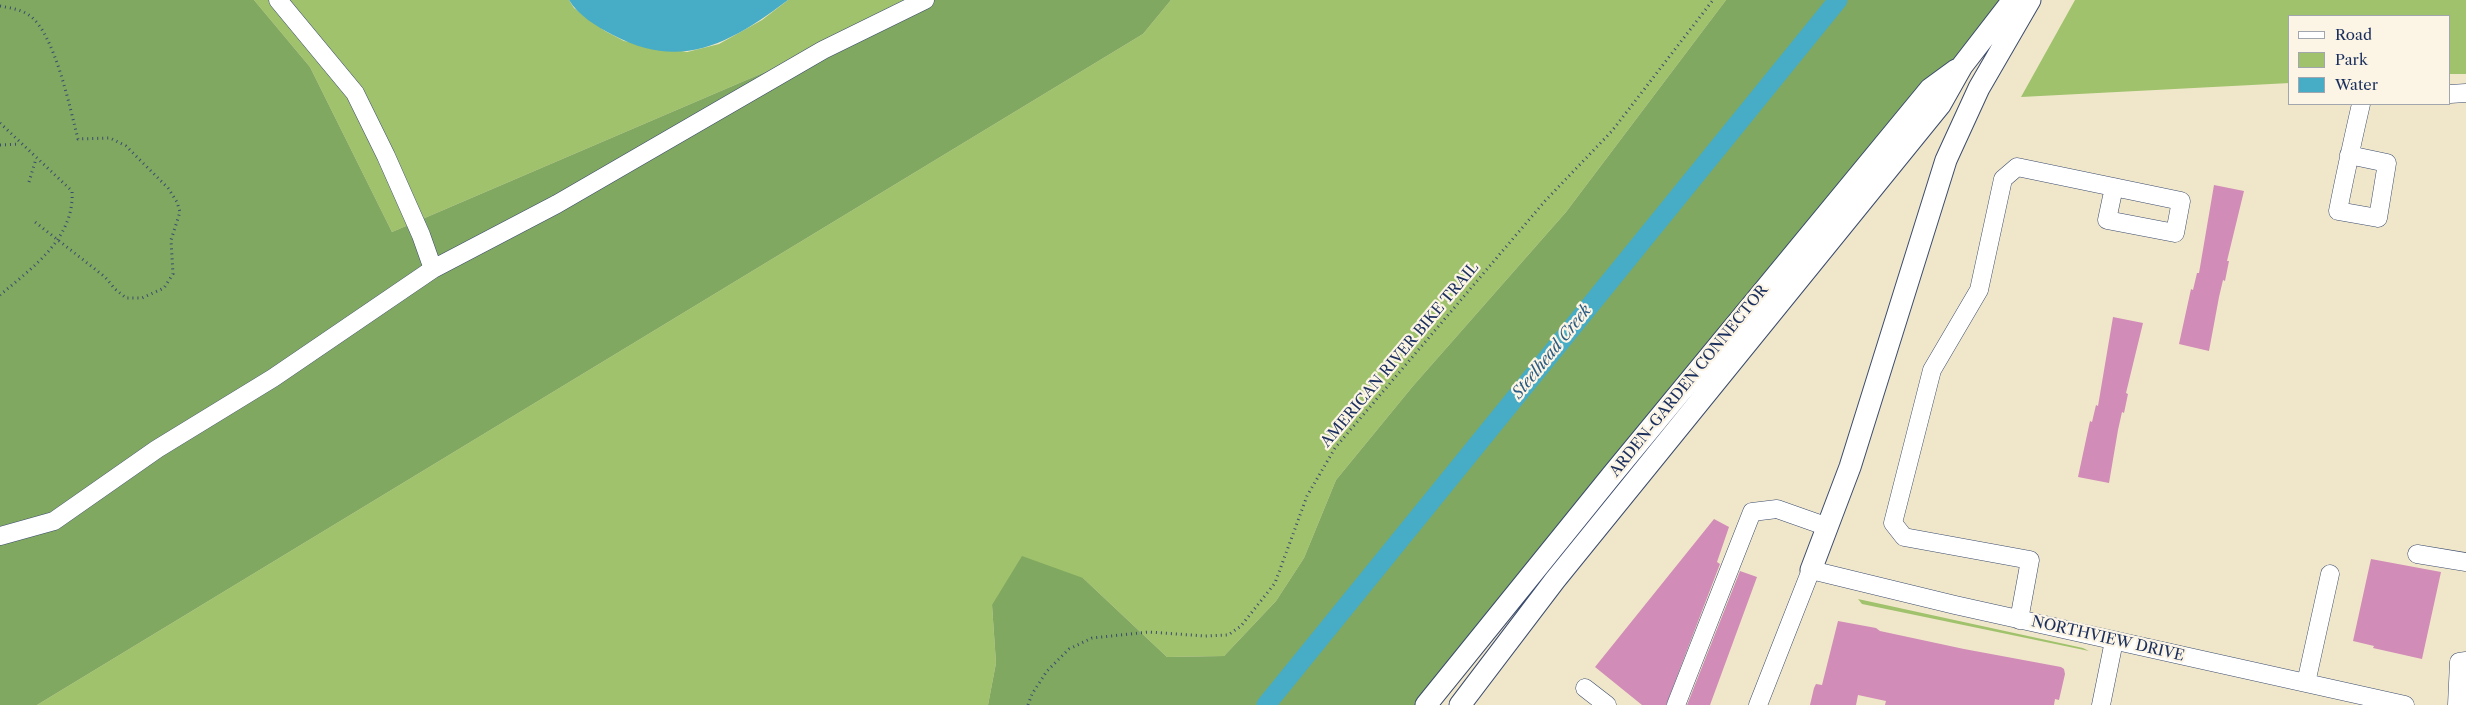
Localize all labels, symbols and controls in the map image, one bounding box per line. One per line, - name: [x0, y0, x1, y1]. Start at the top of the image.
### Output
- legend: [2288, 15, 2451, 105]
- text: Road: [2335, 25, 2372, 44]
- text: Park: [2335, 50, 2368, 69]
- text: Water: [2335, 75, 2378, 94]
- street label: AMERICAN RIVER BIKE TRAIL: [1317, 259, 1483, 451]
- street label: ARDEN-GARDEN CONNECTOR: [1606, 282, 1772, 480]
- water label: Steelhead Creek: [1508, 301, 1596, 403]
- street label: NORTHVIEW DRIVE: [2030, 613, 2186, 665]

